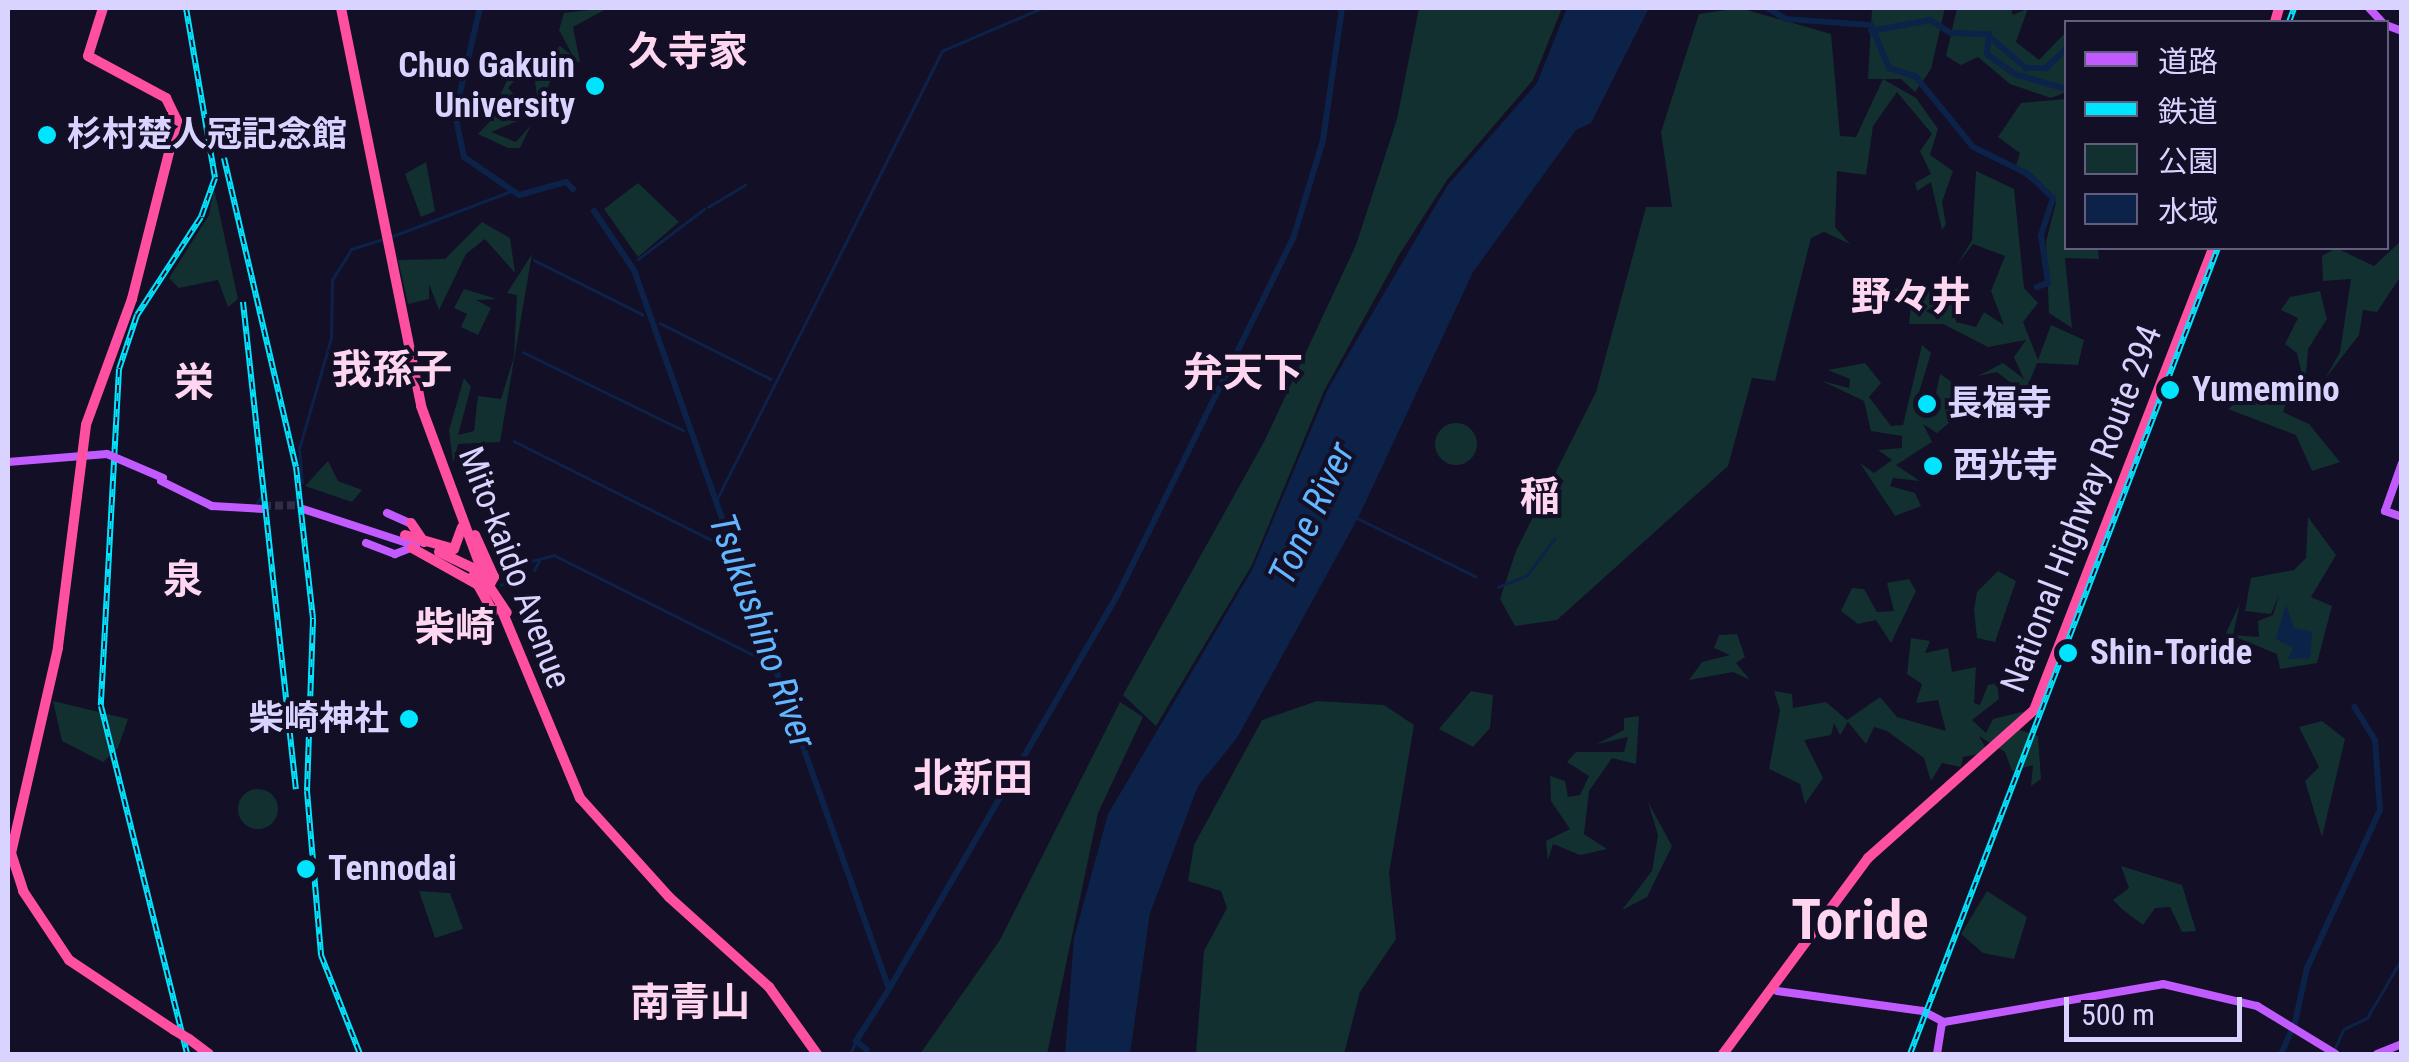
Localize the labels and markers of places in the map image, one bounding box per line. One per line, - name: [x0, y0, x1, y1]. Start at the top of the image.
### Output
- place label: Chuo Gakuin University: [398, 45, 575, 127]
- marker: Chuo Gakuin University: [584, 75, 606, 97]
- place label: 杉村楚人冠記念館: [67, 114, 347, 156]
- marker: 杉村楚人冠記念館: [36, 124, 58, 146]
- place label: Yumemino: [2192, 369, 2340, 411]
- marker: Yumemino: [2157, 377, 2183, 403]
- place label: 長福寺: [1947, 383, 2052, 425]
- marker: 長福寺: [1916, 393, 1938, 415]
- place label: 西光寺: [1953, 445, 2058, 487]
- marker: 西光寺: [1922, 455, 1944, 477]
- place label: Shin-Toride: [2090, 632, 2252, 674]
- marker: Shin-Toride: [2055, 640, 2081, 666]
- place label: 柴崎神社: [249, 698, 389, 740]
- marker: 柴崎神社: [398, 708, 420, 730]
- place label: Tennodai: [328, 848, 457, 890]
- marker: Tennodai: [293, 856, 319, 882]

